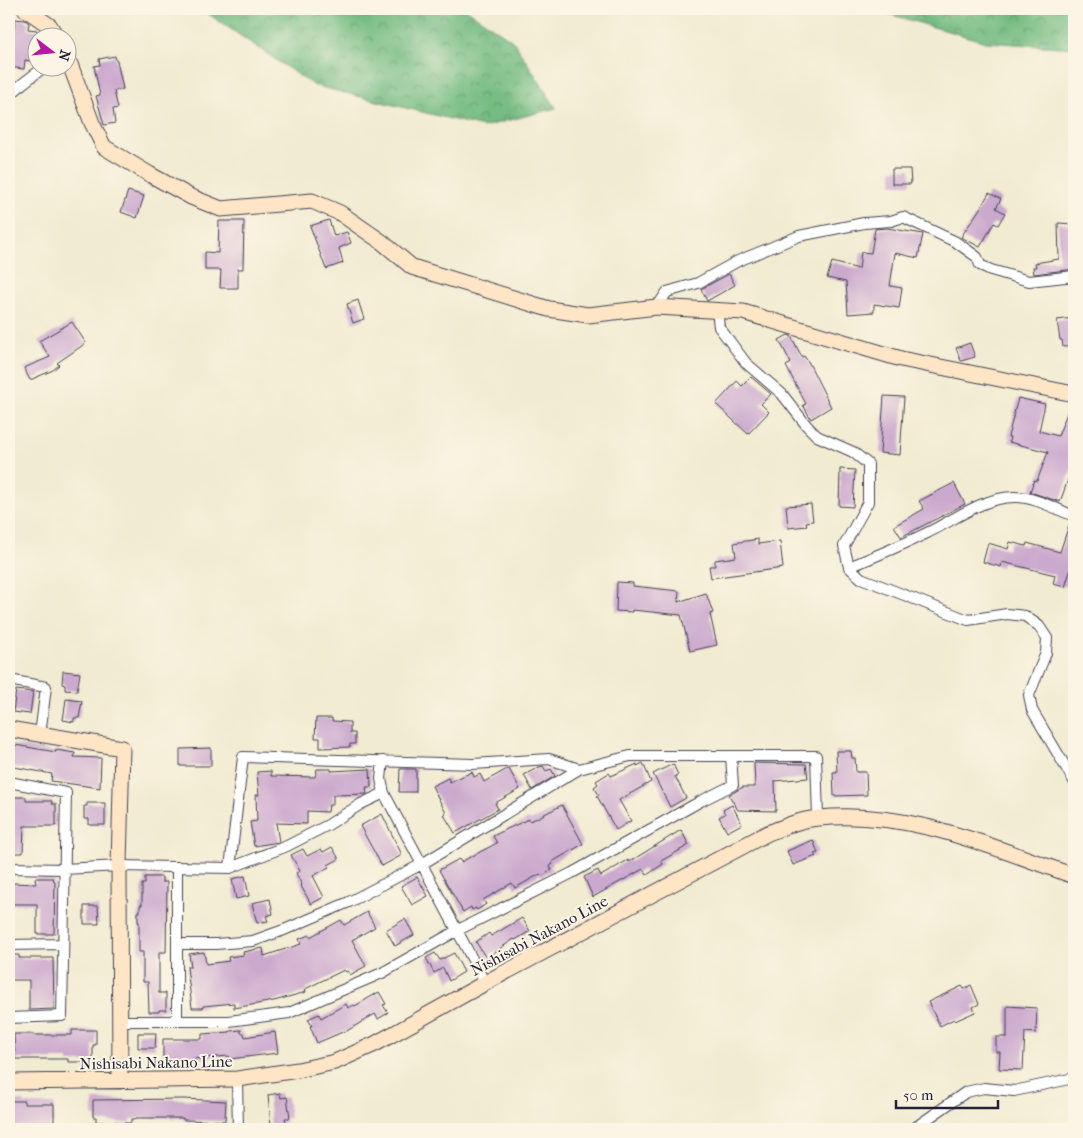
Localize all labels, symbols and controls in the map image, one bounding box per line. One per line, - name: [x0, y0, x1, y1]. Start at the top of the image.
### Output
- north arrow: [28, 28, 78, 78]
- text: N: [54, 48, 74, 63]
- street label: Nishisabi Nakano Line: [467, 891, 611, 980]
- street label: Nishisabi Nakano Line: [79, 1052, 233, 1073]
- scale bar: [896, 1078, 998, 1110]
- text: 50 m: [903, 1086, 934, 1104]

